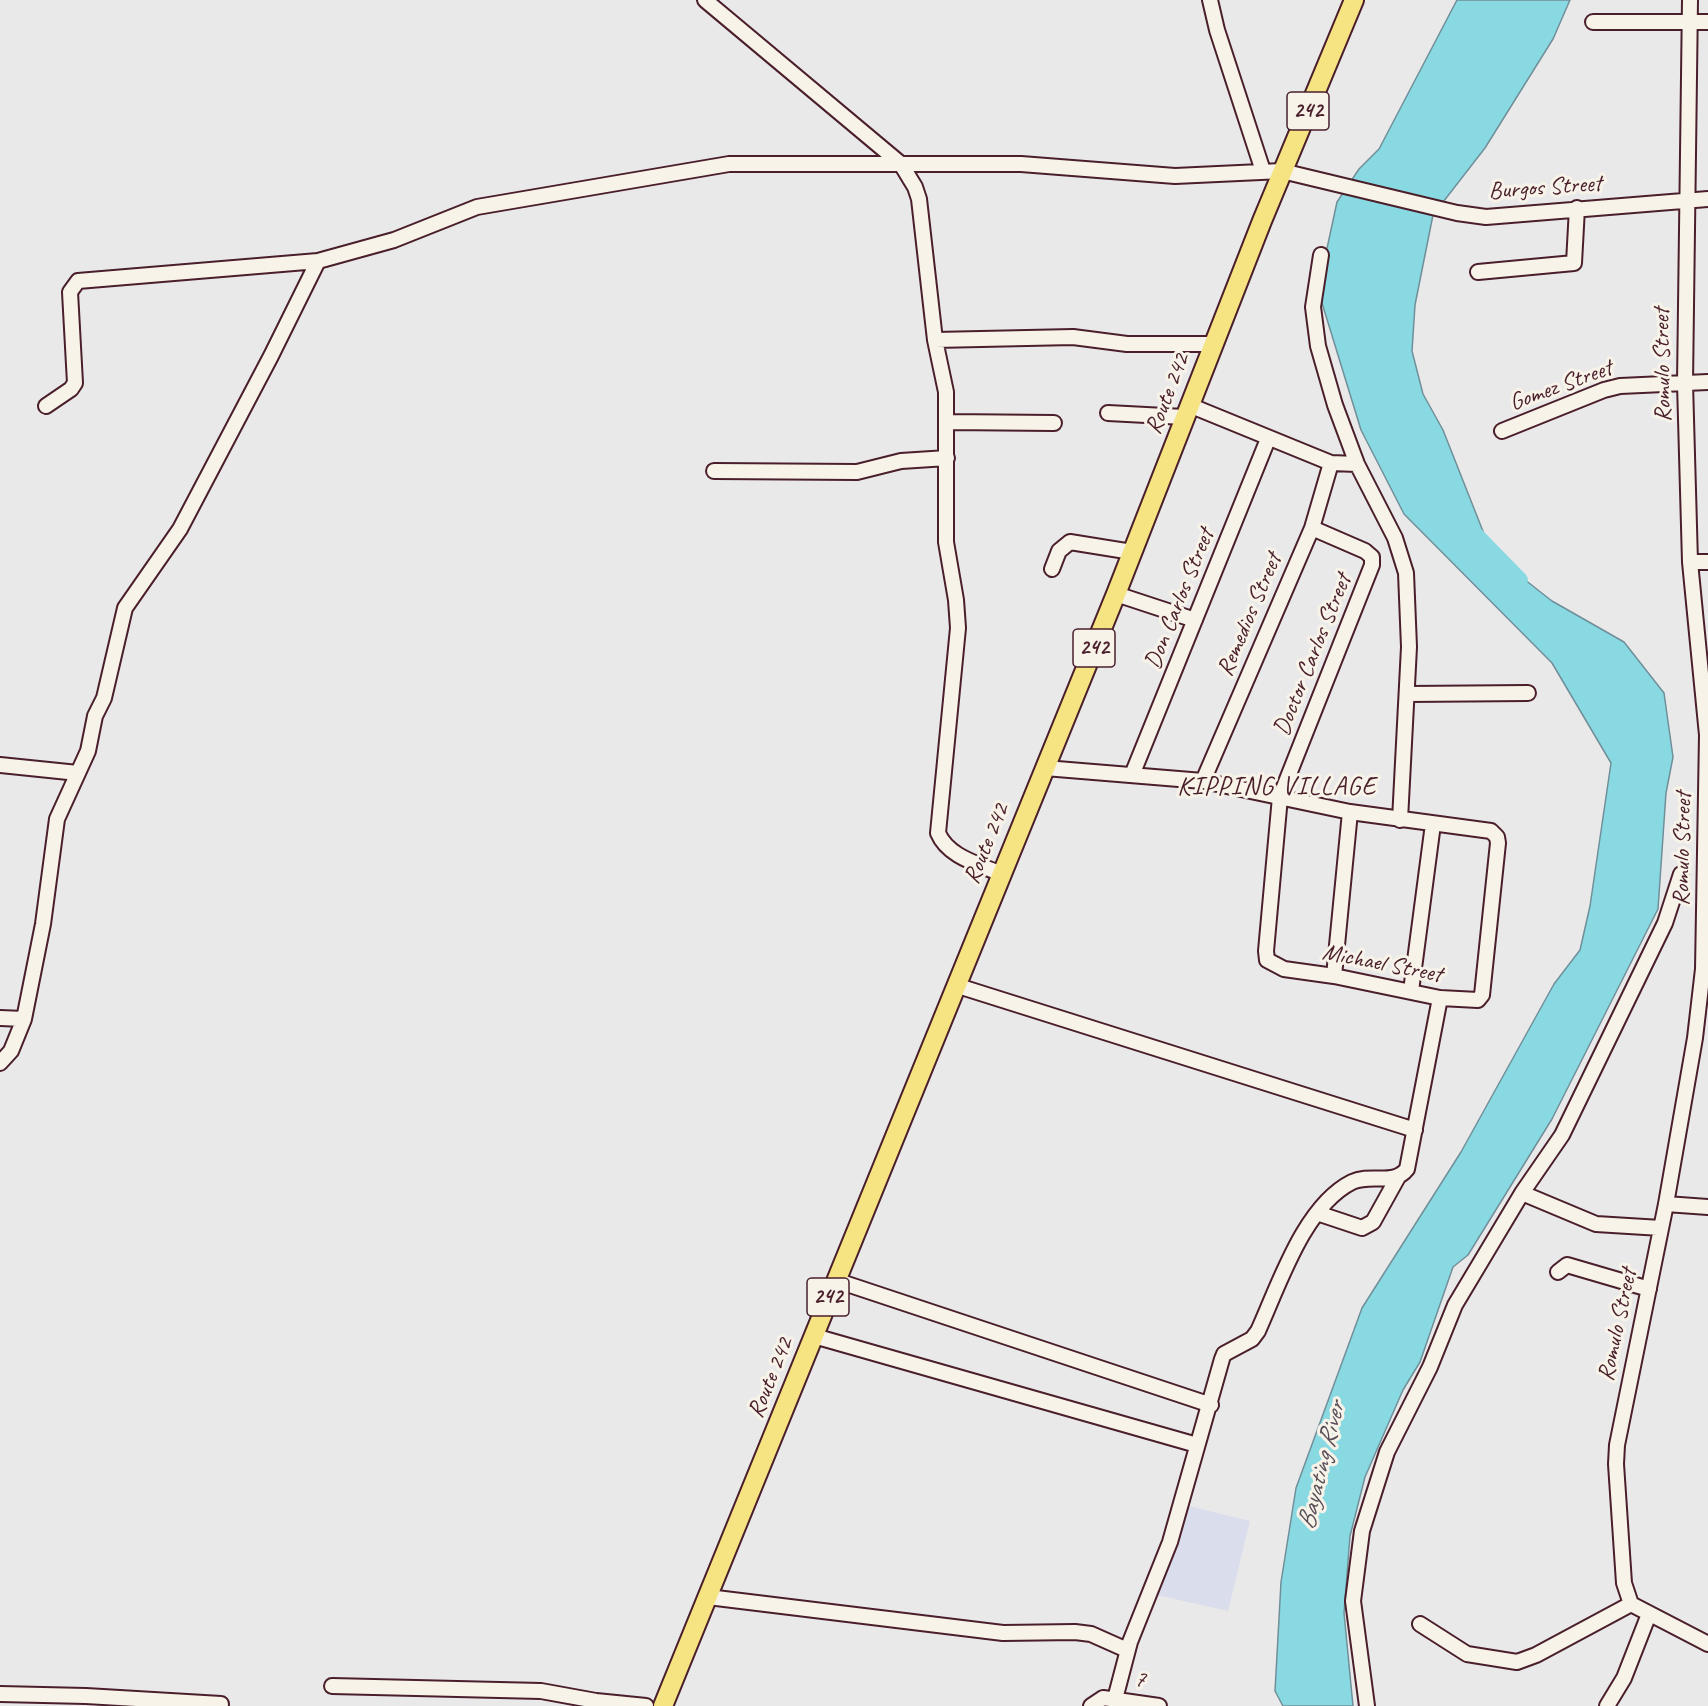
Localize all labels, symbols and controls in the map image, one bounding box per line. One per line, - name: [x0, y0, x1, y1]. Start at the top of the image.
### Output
- road number: 242: [1287, 92, 1329, 130]
- street label: Burgos Street: [1488, 170, 1602, 206]
- street label: Romulo Street: [1648, 308, 1678, 422]
- street label: Route 242: [1140, 350, 1196, 438]
- street label: Gomez Street: [1506, 354, 1616, 418]
- street label: Don Carlos Street: [1139, 525, 1221, 673]
- street label: Remedios Street: [1211, 549, 1289, 681]
- street label: Doctor Carlos Street: [1268, 570, 1358, 740]
- road number: 242: [1073, 629, 1115, 667]
- district label: KIPPING VILLAGE: [1178, 771, 1376, 803]
- street label: Romulo Street: [1668, 792, 1698, 906]
- street label: Route 242: [958, 800, 1016, 888]
- street label: Michael Street: [1320, 938, 1444, 990]
- street label: Romulo Street: [1592, 1266, 1644, 1384]
- road number: 242: [807, 1278, 849, 1316]
- street label: Route 242: [742, 1334, 800, 1422]
- water label: Bayating River: [1291, 1399, 1353, 1533]
- street label: 7: [1132, 1665, 1148, 1695]

